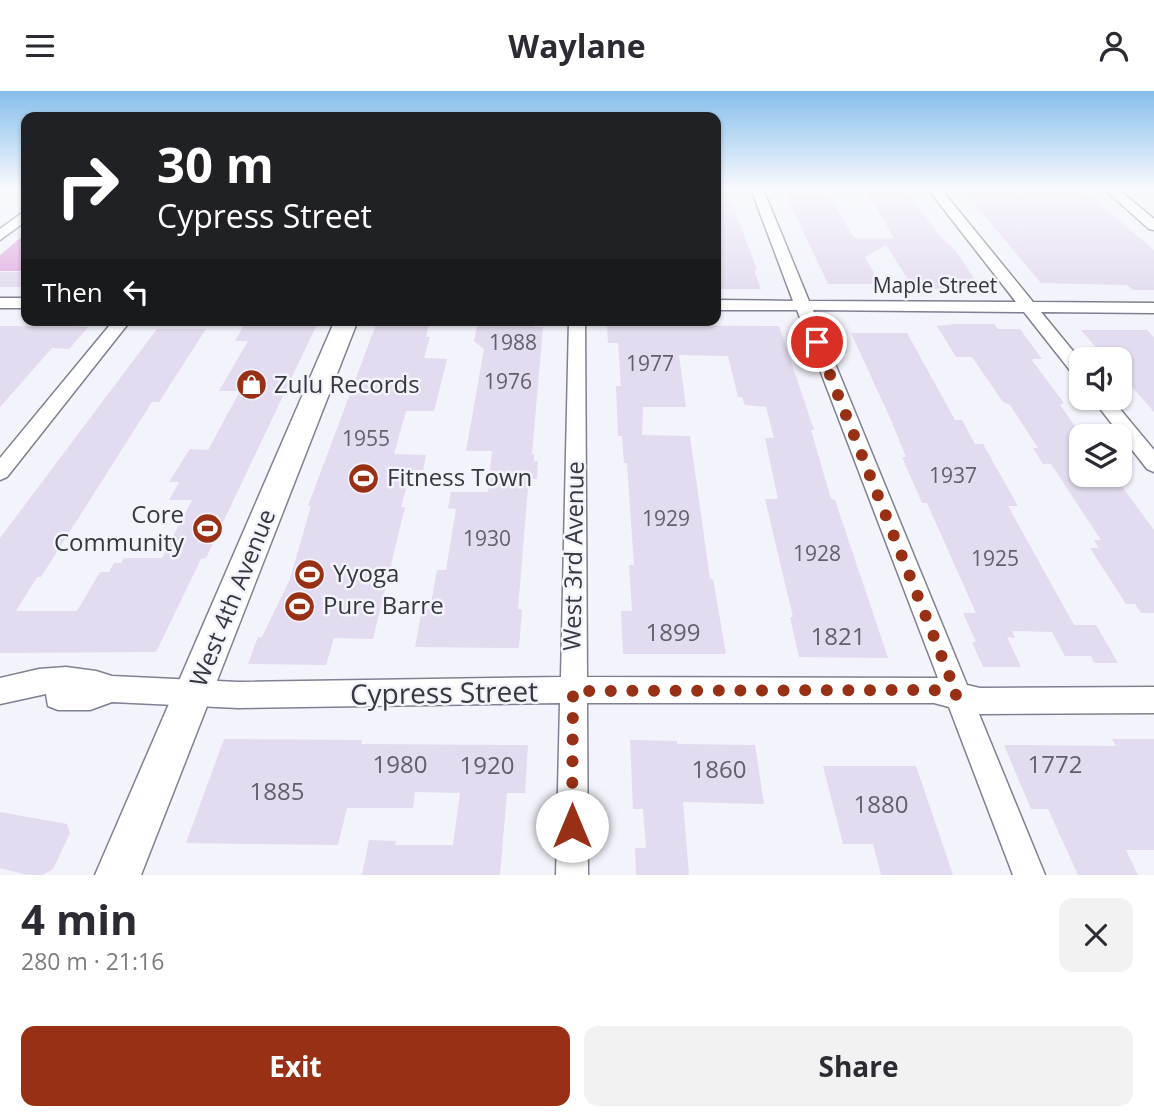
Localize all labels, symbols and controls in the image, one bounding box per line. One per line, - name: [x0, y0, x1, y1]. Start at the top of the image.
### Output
- text: Waylane: [508, 24, 646, 67]
- icon: menu: [21, 27, 59, 65]
- icon: person: [1095, 27, 1133, 65]
- text: 30 m: [157, 131, 274, 197]
- icon: right: [42, 140, 133, 231]
- text: Cypress Street: [157, 194, 372, 237]
- street label: Maple Street: [873, 271, 997, 299]
- icon: left: [117, 273, 155, 311]
- text: Then: [42, 274, 103, 310]
- pin: [787, 312, 847, 372]
- icon: arrive: [798, 323, 836, 361]
- house number: 1988: [489, 328, 537, 356]
- map controls: [1069, 347, 1132, 487]
- button: sound: [1069, 347, 1132, 410]
- house number: 1977: [626, 349, 674, 377]
- place label: Zulu Records: [274, 367, 420, 400]
- house number: 1976: [484, 367, 532, 395]
- shop icon: Zulu Records: [234, 368, 268, 402]
- house number: 1955: [342, 424, 390, 452]
- button: layers: [1069, 424, 1132, 487]
- place label: Fitness Town: [387, 460, 532, 493]
- sports icon: Fitness Town: [347, 461, 381, 495]
- street label: West 3rd Avenue: [554, 461, 591, 651]
- house number: 1937: [929, 461, 977, 489]
- place label: Core Community: [54, 497, 185, 558]
- street label: West 4th Avenue: [181, 504, 282, 691]
- house number: 1929: [642, 504, 690, 532]
- sports icon: Core Community: [190, 512, 224, 546]
- house number: 1930: [463, 524, 511, 552]
- house number: 1928: [793, 539, 841, 567]
- house number: 1925: [971, 544, 1019, 572]
- place label: Yyoga: [333, 556, 399, 589]
- sports icon: Yyoga: [293, 557, 327, 591]
- place label: Pure Barre: [323, 588, 444, 621]
- sports icon: Pure Barre: [283, 589, 317, 623]
- house number: 1899: [646, 615, 700, 648]
- house number: 1821: [811, 619, 865, 652]
- street label: Cypress Street: [350, 671, 538, 713]
- house number: 1980: [373, 747, 427, 780]
- house number: 1772: [1028, 747, 1082, 780]
- house number: 1920: [460, 748, 514, 781]
- house number: 1860: [692, 752, 746, 785]
- house number: 1885: [250, 774, 304, 807]
- house number: 1880: [854, 787, 908, 820]
- position arrow: [535, 789, 609, 863]
- text: 4 min: [21, 890, 138, 947]
- button: close: [1059, 898, 1133, 972]
- text: 280 m · 21:16: [21, 945, 164, 977]
- button: Exit: [21, 1026, 570, 1106]
- button: Share: [584, 1026, 1133, 1106]

